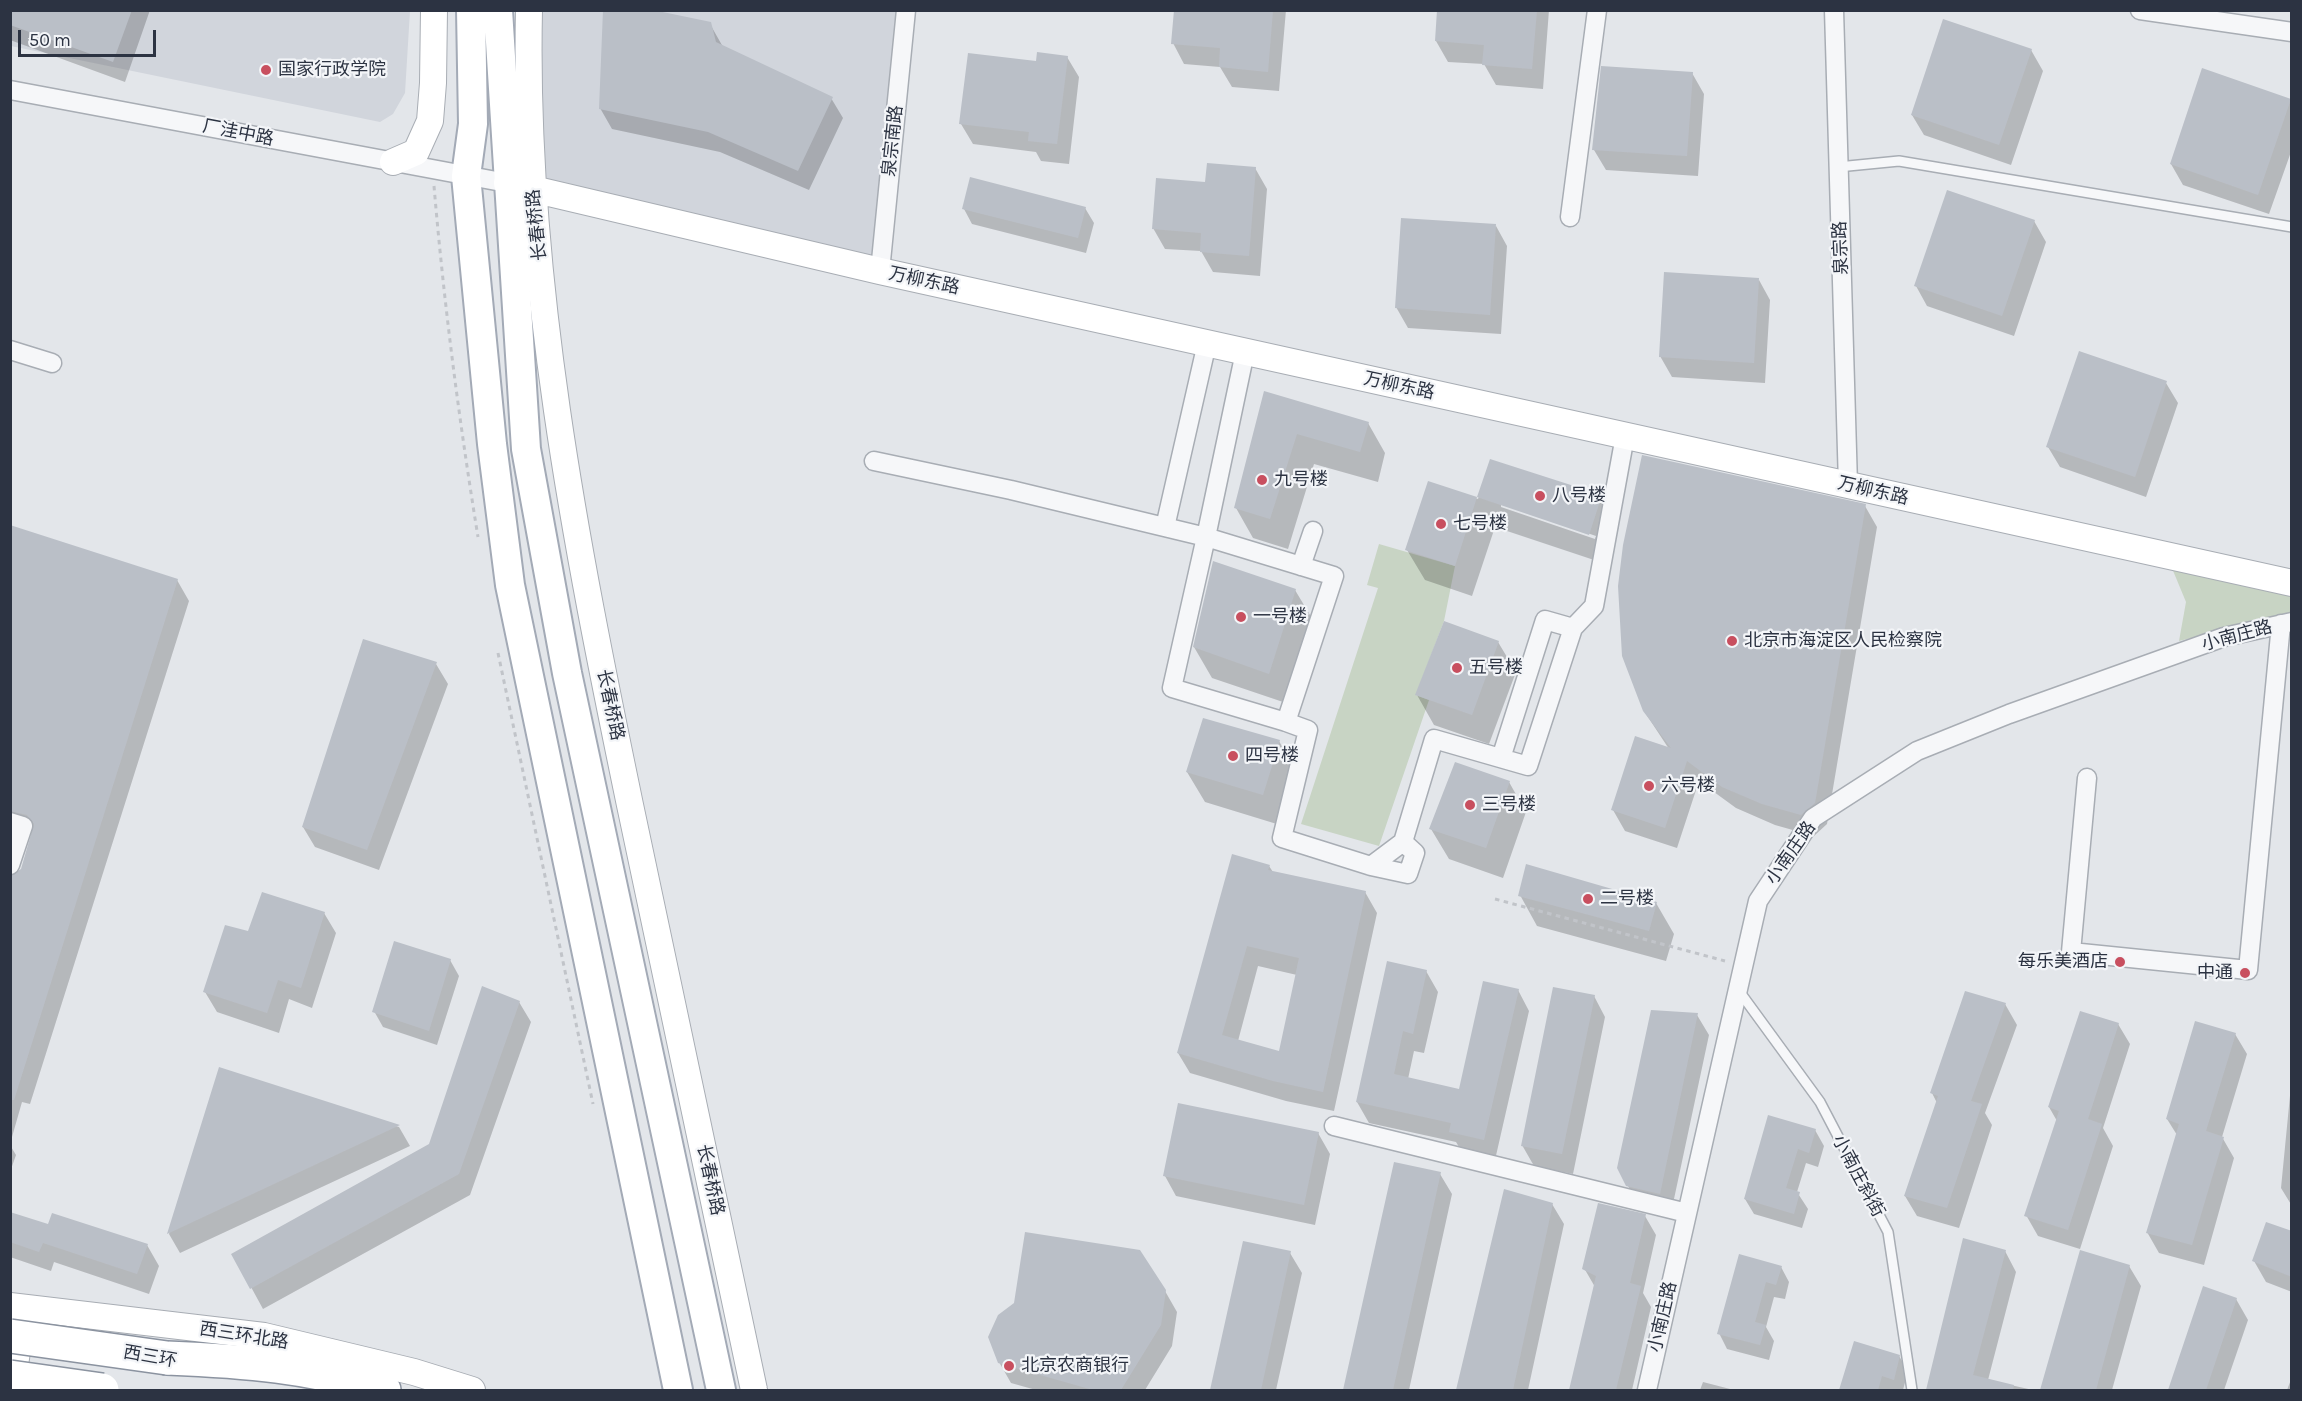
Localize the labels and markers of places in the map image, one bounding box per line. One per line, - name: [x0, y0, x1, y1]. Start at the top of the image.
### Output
- place label: 国家行政学院: [278, 59, 386, 81]
- marker: 国家行政学院: [259, 63, 273, 77]
- place label: 九号楼: [1274, 469, 1328, 491]
- marker: 九号楼: [1255, 473, 1269, 487]
- place label: 八号楼: [1552, 485, 1606, 507]
- marker: 八号楼: [1533, 489, 1547, 503]
- place label: 七号楼: [1453, 513, 1507, 535]
- marker: 七号楼: [1434, 517, 1448, 531]
- place label: 一号楼: [1253, 606, 1307, 628]
- marker: 一号楼: [1234, 610, 1248, 624]
- place label: 北京市海淀区人民检察院: [1744, 630, 1942, 652]
- marker: 北京市海淀区人民检察院: [1725, 634, 1739, 648]
- place label: 五号楼: [1469, 657, 1523, 679]
- marker: 五号楼: [1450, 661, 1464, 675]
- place label: 四号楼: [1245, 745, 1299, 767]
- marker: 四号楼: [1226, 749, 1240, 763]
- place label: 六号楼: [1661, 775, 1715, 797]
- marker: 六号楼: [1642, 779, 1656, 793]
- place label: 三号楼: [1482, 794, 1536, 816]
- marker: 三号楼: [1463, 798, 1477, 812]
- place label: 二号楼: [1600, 888, 1654, 910]
- marker: 二号楼: [1581, 892, 1595, 906]
- place label: 每乐美酒店: [2018, 951, 2108, 973]
- marker: 每乐美酒店: [2113, 955, 2127, 969]
- place label: 中通: [2197, 962, 2233, 984]
- marker: 中通: [2238, 966, 2252, 980]
- place label: 北京农商银行: [1021, 1355, 1129, 1377]
- marker: 北京农商银行: [1002, 1359, 1016, 1373]

